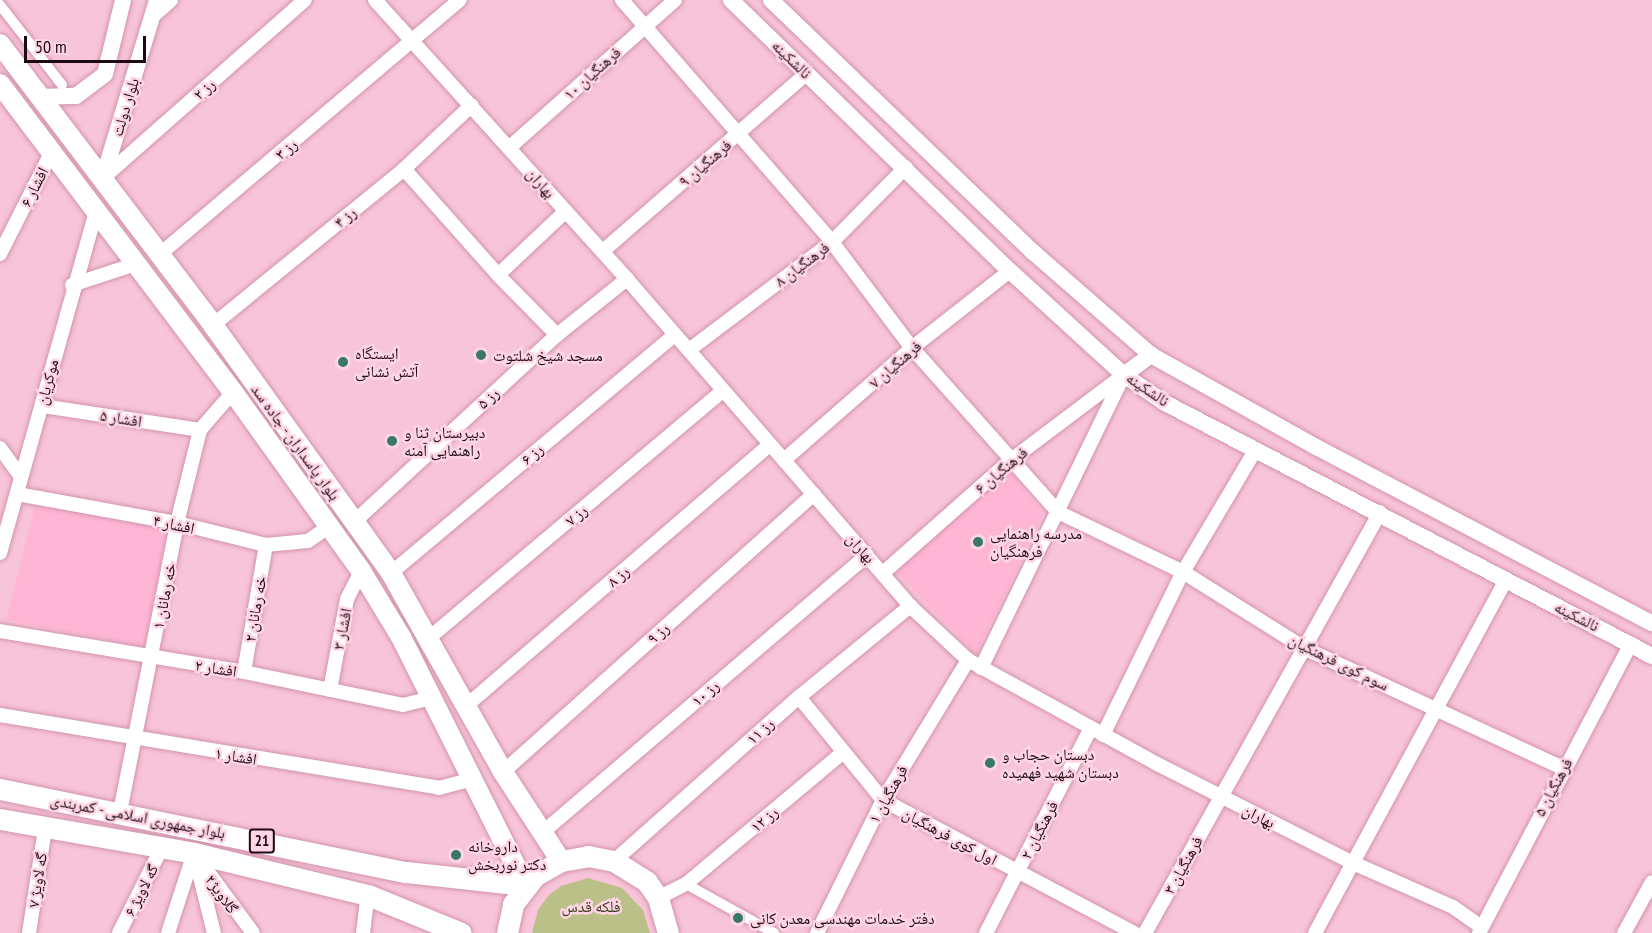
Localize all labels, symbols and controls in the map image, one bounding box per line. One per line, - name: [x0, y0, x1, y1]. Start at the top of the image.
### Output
- scale bar: [27, 24, 148, 62]
- text: 50 m: [35, 35, 67, 58]
- street label: نالشکینه: [768, 36, 816, 82]
- street label: فرهنگیان ۱۰: [559, 42, 625, 104]
- street label: رز ۲: [189, 74, 219, 104]
- street label: بلوار دولت: [107, 76, 143, 138]
- street label: رز ۳: [271, 134, 301, 164]
- street label: فرهنگیان ۹: [675, 135, 735, 191]
- street label: افشار ۶: [16, 164, 52, 210]
- street label: بهاران: [523, 164, 559, 202]
- street label: رز ۴: [330, 202, 360, 232]
- street label: فرهنگیان ۸: [771, 237, 833, 291]
- street label: فرهنگیان ۷: [865, 336, 925, 392]
- place label: ایستگاه آتش نشانی: [355, 343, 418, 381]
- place label: مسجد شیخ شلتوت: [493, 345, 603, 365]
- marker: مسجد شیخ شلتوت: [474, 348, 488, 362]
- marker: ایستگاه آتش نشانی: [336, 355, 350, 369]
- street label: موکریان: [32, 357, 62, 407]
- street label: نالشکینه: [1123, 368, 1173, 410]
- street label: بلوار پاسداران - جاده سد: [247, 380, 345, 504]
- street label: رز ۵: [473, 383, 503, 413]
- street label: افشار ۵: [99, 405, 143, 431]
- place label: دبیرستان ثنا و راهنمایی آمنه: [404, 422, 485, 460]
- marker: دبیرستان ثنا و راهنمایی آمنه: [385, 434, 399, 448]
- street label: رز ۶: [517, 439, 547, 469]
- street label: فرهنگیان ۶: [971, 442, 1031, 498]
- street label: رز ۷: [561, 500, 591, 530]
- street label: افشار ۴: [151, 510, 197, 538]
- place label: مدرسه راهنمایی فرهنگیان: [990, 523, 1082, 561]
- street label: بهاران: [843, 529, 879, 567]
- marker: مدرسه راهنمایی فرهنگیان: [971, 535, 985, 549]
- street label: خه رمانان ۱: [148, 561, 180, 631]
- street label: رز ۸: [603, 561, 633, 591]
- street label: خه رمانان ۲: [240, 574, 270, 644]
- street label: نالشکینه: [1551, 597, 1603, 635]
- street label: افشار ۳: [329, 607, 355, 651]
- street label: رز ۹: [643, 618, 673, 648]
- street label: سوم کوی فرهنگیان: [1286, 629, 1392, 695]
- street label: افشار ۲: [194, 655, 238, 681]
- street label: رز ۱۰: [687, 676, 723, 710]
- street label: رز ۱۱: [742, 714, 778, 748]
- street label: افشار ۱: [214, 743, 258, 769]
- place label: دبستان حجاب و دبستان شهید فهمیده: [1002, 744, 1119, 782]
- street label: فرهنگیان ۵: [1530, 755, 1576, 819]
- marker: دبستان حجاب و دبستان شهید فهمیده: [983, 756, 997, 770]
- street label: فرهنگیان ۱: [864, 762, 912, 826]
- street label: بلوار جمهوری اسلامی - کمربندی: [48, 789, 228, 843]
- street label: فرهنگیان ۲: [1016, 798, 1062, 862]
- street label: بهاران: [1240, 800, 1278, 832]
- street label: رز ۱۲: [746, 802, 782, 836]
- street label: اول کوی فرهنگیان: [900, 803, 1000, 869]
- road number: 21: [248, 829, 276, 853]
- street label: فرهنگیان ۳: [1159, 833, 1207, 897]
- place label: داروخانه دکتر نوربخش: [468, 836, 546, 874]
- marker: داروخانه دکتر نوربخش: [449, 848, 463, 862]
- street label: گه لاویژ ۷: [23, 851, 51, 909]
- street label: گه لاویژ ۶: [120, 861, 162, 919]
- street label: گلاویژ۳: [202, 871, 242, 917]
- park label: فلکه قدس: [561, 896, 621, 916]
- place label: دفتر خدمات مهندسی معدن کانی: [750, 908, 935, 928]
- marker: دفتر خدمات مهندسی معدن کانی: [731, 911, 745, 925]

